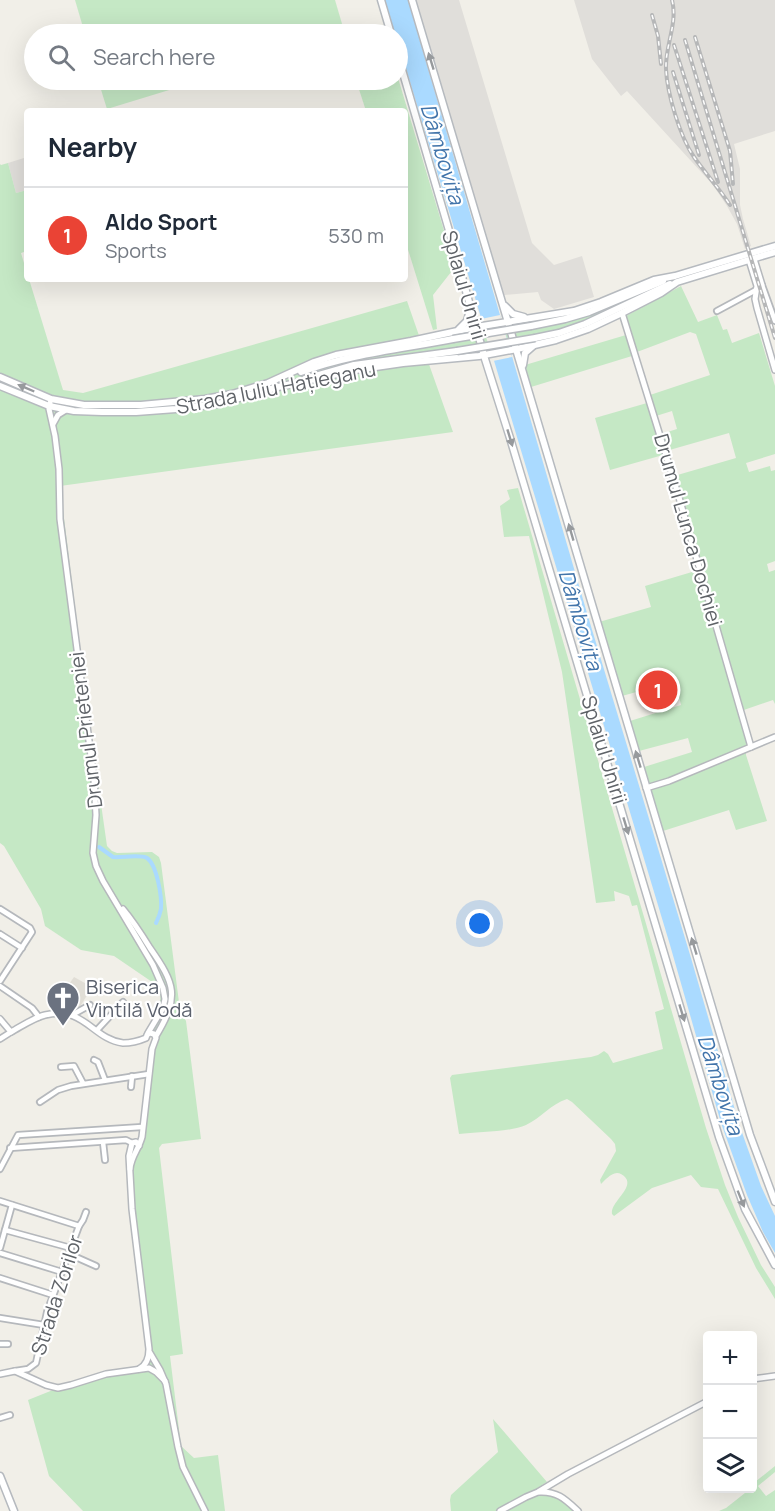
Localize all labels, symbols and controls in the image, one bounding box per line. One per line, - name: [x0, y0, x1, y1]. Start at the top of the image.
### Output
- search box: [24, 24, 408, 90]
- icon: search: [45, 41, 78, 74]
- text: Search here: [93, 42, 215, 72]
- one-way arrow: [426, 52, 435, 70]
- water label: Dâmbovița: [414, 100, 472, 209]
- text: Nearby: [48, 129, 137, 165]
- text: Aldo Sport: [105, 207, 217, 237]
- text: 1: [63, 222, 72, 249]
- text: 530 m: [328, 222, 384, 249]
- street label: Splaiul Unirii: [436, 227, 493, 343]
- text: Sports: [105, 237, 167, 264]
- street label: Strada Iuliu Hațieganu: [174, 355, 378, 420]
- one-way arrow: [16, 383, 34, 393]
- one-way arrow: [506, 429, 515, 447]
- street label: Drumul Lunca Dochiei: [648, 430, 729, 629]
- one-way arrow: [566, 523, 575, 541]
- water label: Dâmbovița: [552, 566, 610, 675]
- street label: Drumul Prieteniei: [63, 650, 109, 810]
- pin: 1: [638, 668, 678, 712]
- street label: Splaiul Unirii: [575, 692, 634, 808]
- one-way arrow: [633, 750, 642, 768]
- one-way arrow: [622, 817, 631, 835]
- your location: [465, 909, 494, 938]
- one-way arrow: [689, 937, 698, 955]
- place label: Biserica Vintilă Vodă: [86, 973, 192, 1023]
- church icon: Biserica Vintilă Vodă: [45, 980, 81, 1027]
- one-way arrow: [678, 1004, 687, 1022]
- water label: Dâmbovița: [692, 1031, 751, 1140]
- one-way arrow: [736, 1190, 746, 1208]
- street label: Strada Zorilor: [24, 1231, 89, 1358]
- map controls: [703, 1331, 757, 1493]
- button: +: [703, 1331, 757, 1385]
- button: −: [703, 1385, 757, 1439]
- button: layers: [703, 1439, 757, 1493]

